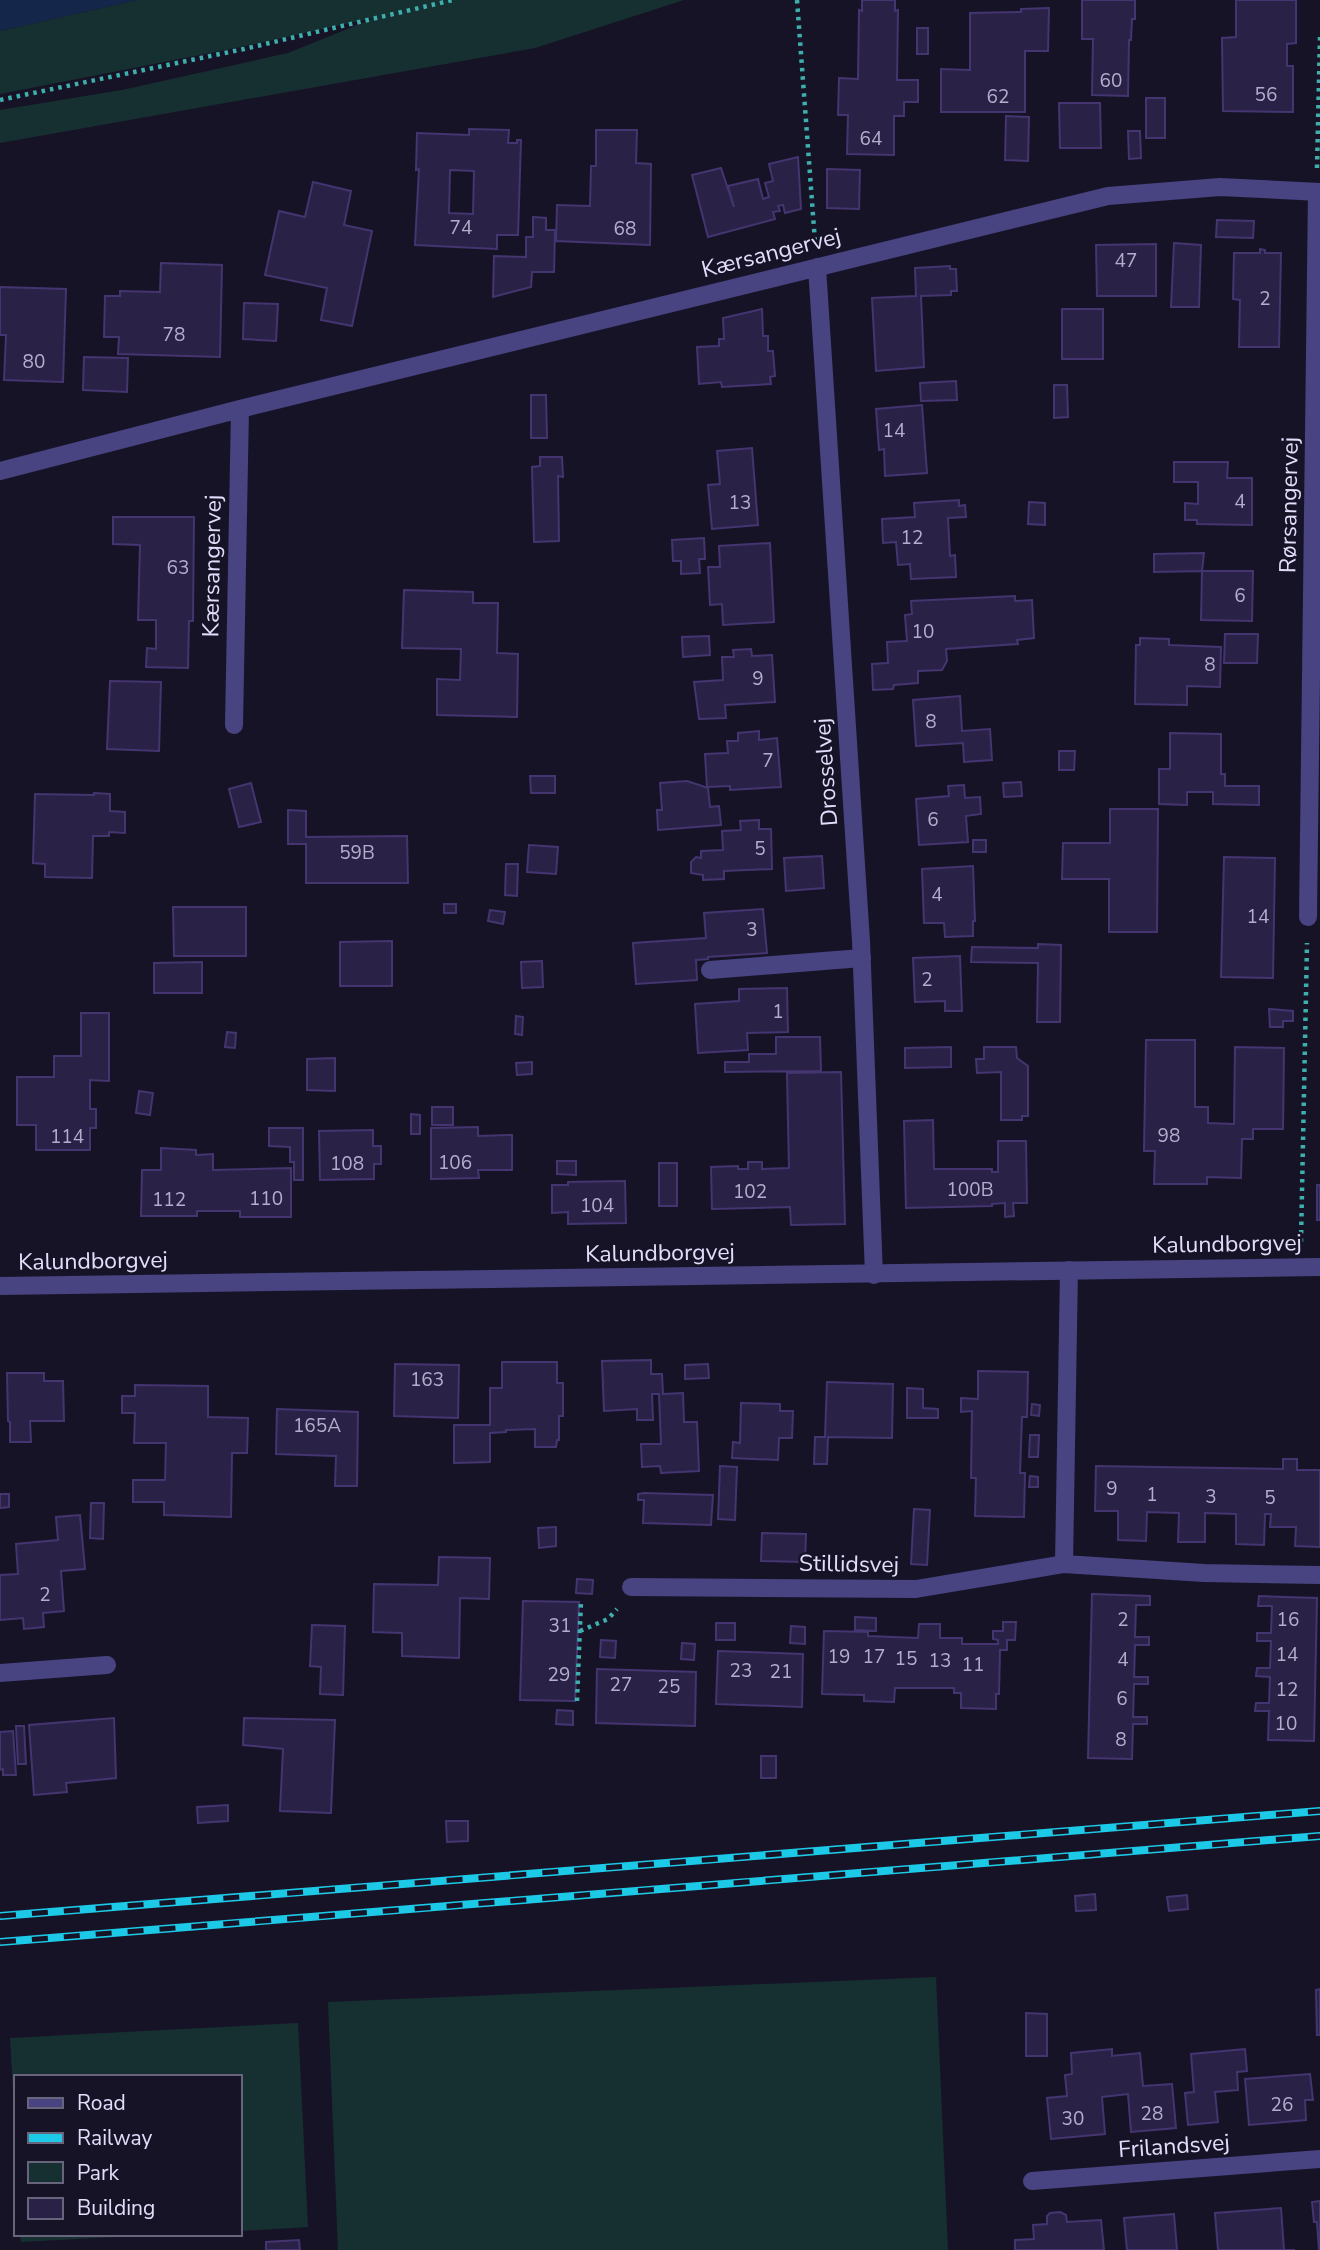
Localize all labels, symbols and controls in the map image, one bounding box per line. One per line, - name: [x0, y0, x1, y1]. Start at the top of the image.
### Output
- house number: 60: [1100, 68, 1122, 94]
- house number: 56: [1255, 82, 1277, 108]
- house number: 62: [987, 84, 1009, 110]
- house number: 64: [860, 126, 882, 152]
- house number: 74: [450, 215, 472, 241]
- house number: 68: [614, 216, 636, 242]
- street label: Kærsangervej: [698, 221, 844, 285]
- house number: 47: [1115, 248, 1137, 274]
- house number: 2: [1259, 286, 1271, 312]
- house number: 78: [163, 322, 185, 348]
- house number: 80: [23, 349, 45, 375]
- house number: 14: [883, 418, 905, 444]
- street label: Rørsangervej: [1272, 437, 1306, 573]
- house number: 4: [1234, 489, 1246, 515]
- house number: 13: [729, 490, 751, 516]
- street label: Kærsangervej: [195, 494, 229, 638]
- house number: 12: [901, 525, 923, 551]
- house number: 63: [167, 555, 189, 581]
- house number: 6: [1234, 583, 1246, 609]
- house number: 10: [912, 619, 934, 645]
- house number: 8: [1204, 652, 1216, 678]
- house number: 9: [752, 666, 764, 692]
- house number: 8: [925, 709, 937, 735]
- street label: Drosselvej: [807, 717, 845, 827]
- house number: 7: [762, 748, 774, 774]
- house number: 6: [927, 807, 939, 833]
- house number: 5: [754, 836, 766, 862]
- house number: 59B: [339, 840, 375, 866]
- house number: 4: [931, 882, 943, 908]
- house number: 14: [1247, 904, 1269, 930]
- house number: 3: [746, 917, 758, 943]
- house number: 2: [921, 967, 933, 993]
- house number: 1: [772, 999, 784, 1025]
- house number: 98: [1158, 1123, 1180, 1149]
- house number: 114: [50, 1124, 84, 1150]
- house number: 106: [438, 1150, 472, 1176]
- house number: 108: [330, 1151, 364, 1177]
- house number: 100B: [946, 1177, 994, 1203]
- house number: 102: [733, 1179, 767, 1205]
- house number: 110: [249, 1186, 283, 1212]
- house number: 112: [152, 1187, 186, 1213]
- house number: 104: [580, 1193, 614, 1219]
- street label: Kalundborgvej: [1152, 1227, 1302, 1261]
- street label: Kalundborgvej: [585, 1236, 735, 1270]
- street label: Kalundborgvej: [18, 1244, 168, 1278]
- house number: 163: [410, 1367, 444, 1393]
- house number: 165A: [293, 1413, 341, 1439]
- house number: 9: [1106, 1476, 1118, 1502]
- house number: 1: [1146, 1482, 1158, 1508]
- house number: 3: [1205, 1484, 1217, 1510]
- house number: 5: [1264, 1485, 1276, 1511]
- street label: Stillidsvej: [799, 1548, 899, 1580]
- house number: 2: [39, 1582, 51, 1608]
- house number: 2: [1117, 1607, 1129, 1633]
- house number: 16: [1277, 1607, 1299, 1633]
- house number: 31: [549, 1613, 571, 1639]
- house number: 14: [1276, 1642, 1298, 1668]
- house number: 19: [828, 1644, 850, 1670]
- house number: 17: [863, 1644, 885, 1670]
- house number: 15: [895, 1646, 917, 1672]
- house number: 4: [1117, 1647, 1129, 1673]
- house number: 13: [929, 1648, 951, 1674]
- house number: 11: [962, 1652, 984, 1678]
- house number: 23: [730, 1658, 752, 1684]
- house number: 21: [770, 1659, 792, 1685]
- house number: 29: [548, 1662, 570, 1688]
- house number: 27: [610, 1672, 632, 1698]
- house number: 25: [658, 1674, 680, 1700]
- house number: 12: [1276, 1677, 1298, 1703]
- house number: 6: [1116, 1686, 1128, 1712]
- house number: 10: [1275, 1711, 1297, 1737]
- house number: 8: [1115, 1727, 1127, 1753]
- legend: [14, 2075, 242, 2236]
- text: Road: [77, 2089, 126, 2117]
- house number: 26: [1271, 2092, 1293, 2118]
- house number: 28: [1141, 2101, 1163, 2127]
- house number: 30: [1062, 2106, 1084, 2132]
- text: Railway: [77, 2124, 152, 2152]
- street label: Frilandsvej: [1117, 2127, 1231, 2165]
- text: Park: [77, 2159, 119, 2187]
- text: Building: [77, 2194, 155, 2222]

